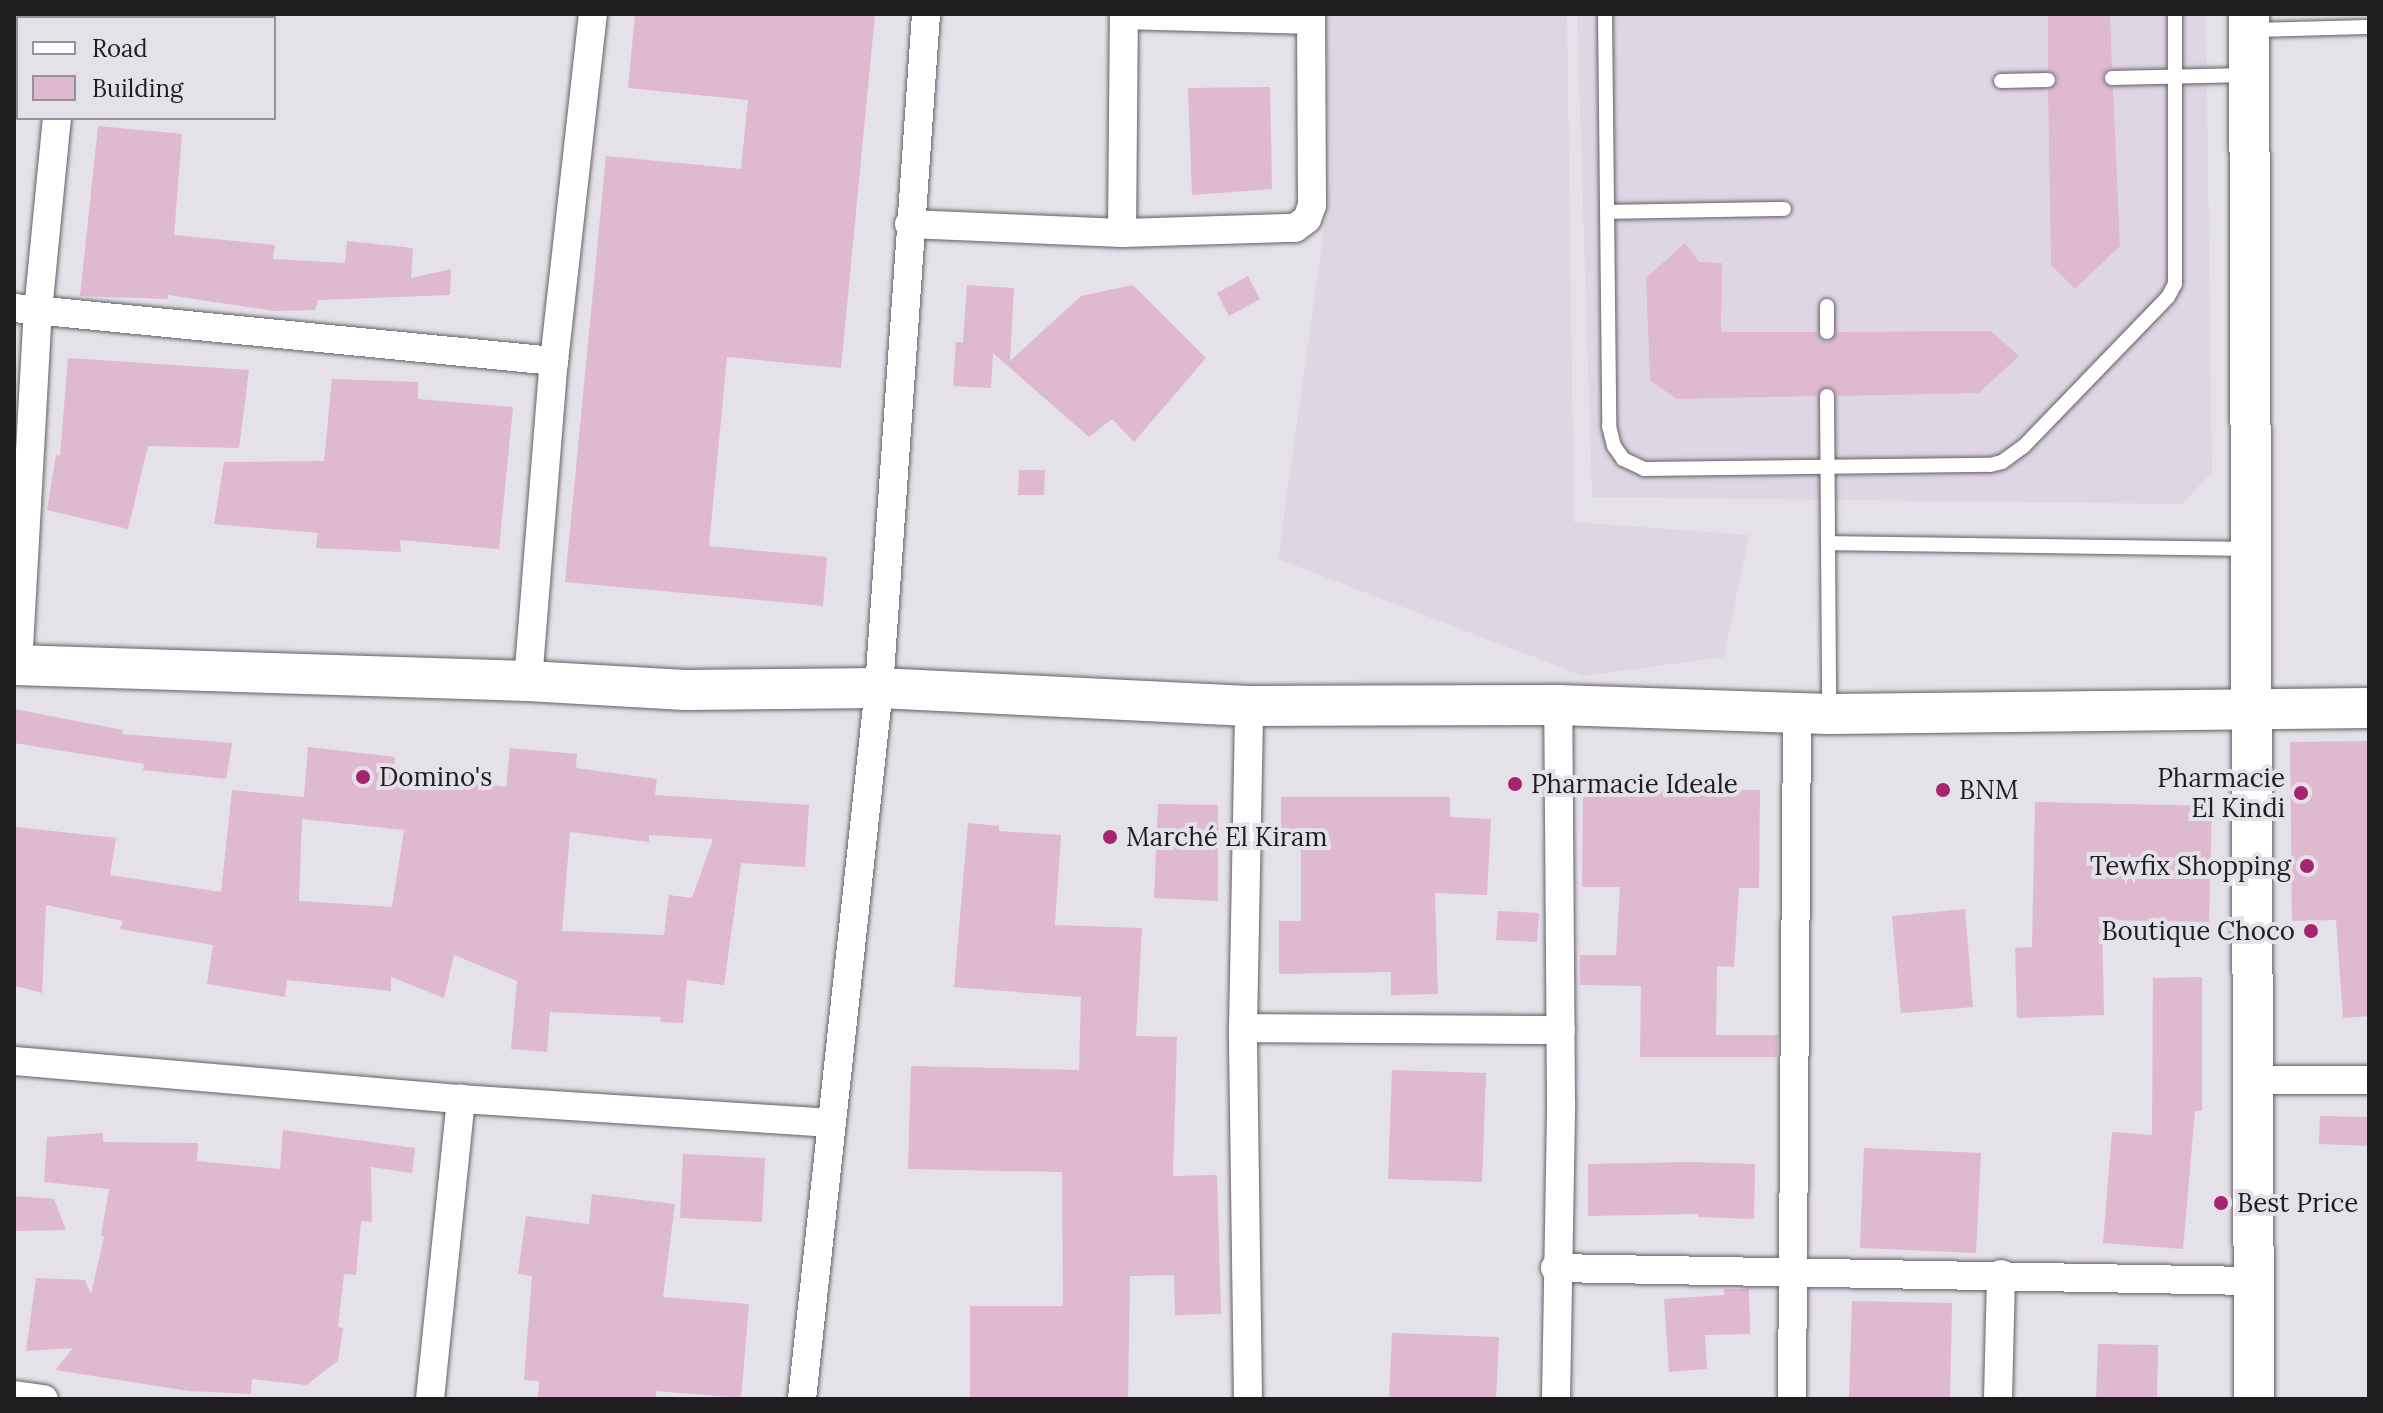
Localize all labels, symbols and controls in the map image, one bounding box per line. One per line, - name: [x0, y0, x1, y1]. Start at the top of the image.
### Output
- legend: [16, 16, 276, 120]
- text: Road: [92, 33, 148, 64]
- text: Building: [92, 73, 183, 104]
- place label: Domino's: [379, 761, 492, 793]
- place label: Pharmacie El Kindi: [2157, 762, 2285, 824]
- marker: Domino's: [354, 768, 372, 786]
- place label: Pharmacie Ideale: [1531, 768, 1738, 800]
- place label: BNM: [1959, 774, 2019, 806]
- marker: Pharmacie Ideale: [1506, 775, 1524, 793]
- marker: BNM: [1934, 781, 1952, 799]
- marker: Pharmacie El Kindi: [2292, 784, 2310, 802]
- place label: Marché El Kiram: [1126, 821, 1328, 853]
- marker: Marché El Kiram: [1101, 828, 1119, 846]
- place label: Tewfix Shopping: [2090, 850, 2291, 882]
- marker: Tewfix Shopping: [2298, 857, 2316, 875]
- place label: Boutique Choco: [2101, 915, 2295, 947]
- marker: Boutique Choco: [2302, 922, 2320, 940]
- place label: Best Price: [2237, 1187, 2358, 1219]
- marker: Best Price: [2212, 1194, 2230, 1212]

